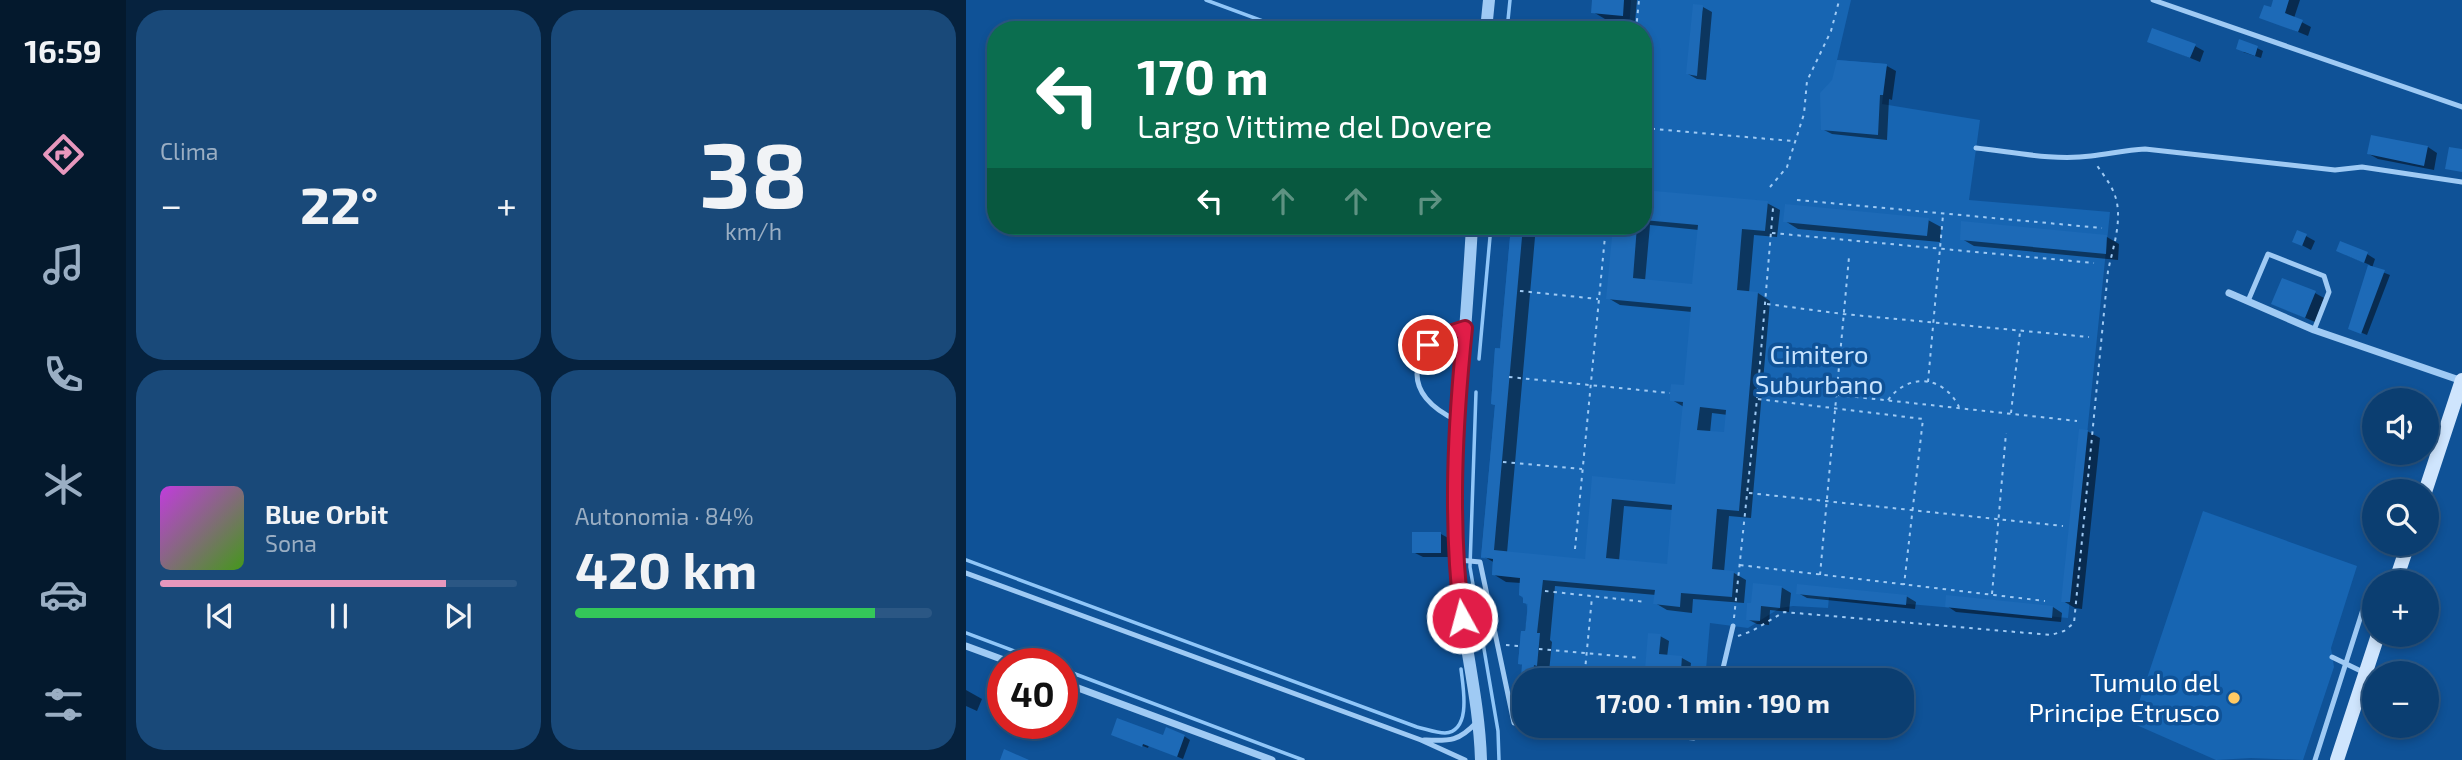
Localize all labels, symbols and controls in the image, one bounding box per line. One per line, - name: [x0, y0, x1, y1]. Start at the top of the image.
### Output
- text: 16:59: [24, 31, 102, 69]
- text: 170 m: [1137, 46, 1269, 105]
- icon: left: [1022, 49, 1113, 140]
- text: Largo Vittime del Dovere: [1137, 106, 1492, 144]
- text: 38: [699, 117, 808, 226]
- icon: directions: [39, 130, 88, 179]
- text: Clima: [160, 137, 218, 165]
- text: 22°: [300, 172, 378, 234]
- text: −: [160, 181, 182, 227]
- text: +: [496, 181, 517, 227]
- icon: left: [1191, 182, 1229, 220]
- icon: ahead: [1264, 182, 1302, 220]
- icon: ahead: [1337, 182, 1375, 220]
- icon: right: [1410, 182, 1448, 220]
- text: km/h: [725, 217, 782, 245]
- icon: music: [39, 240, 88, 289]
- pin: [1398, 315, 1458, 375]
- icon: arrive: [1409, 326, 1447, 364]
- park label: Cimitero Suburbano: [1755, 338, 1883, 399]
- icon: phone: [39, 350, 88, 399]
- map controls: [2362, 388, 2439, 738]
- button: sound: [2362, 388, 2439, 465]
- icon: climate: [39, 460, 88, 509]
- button: search: [2362, 479, 2439, 556]
- text: Blue Orbit: [265, 498, 388, 529]
- text: Autonomia · 84%: [575, 502, 754, 530]
- text: Sona: [265, 529, 317, 557]
- text: 420 km: [575, 537, 757, 599]
- icon: car: [39, 570, 88, 619]
- button: +: [2362, 570, 2439, 647]
- position arrow: [1425, 581, 1499, 655]
- icon: previous: [201, 597, 239, 635]
- icon: pause: [320, 597, 358, 635]
- icon: next: [439, 597, 477, 635]
- speed limit sign: 40: [987, 648, 1078, 739]
- button: −: [2362, 661, 2439, 738]
- place label: Tumulo del Principe Etrusco: [2028, 666, 2220, 727]
- icon: filters: [39, 680, 88, 729]
- text: 17:00 · 1 min · 190 m: [1596, 687, 1830, 718]
- marker: Tumulo del Principe Etrusco: [2226, 690, 2242, 706]

